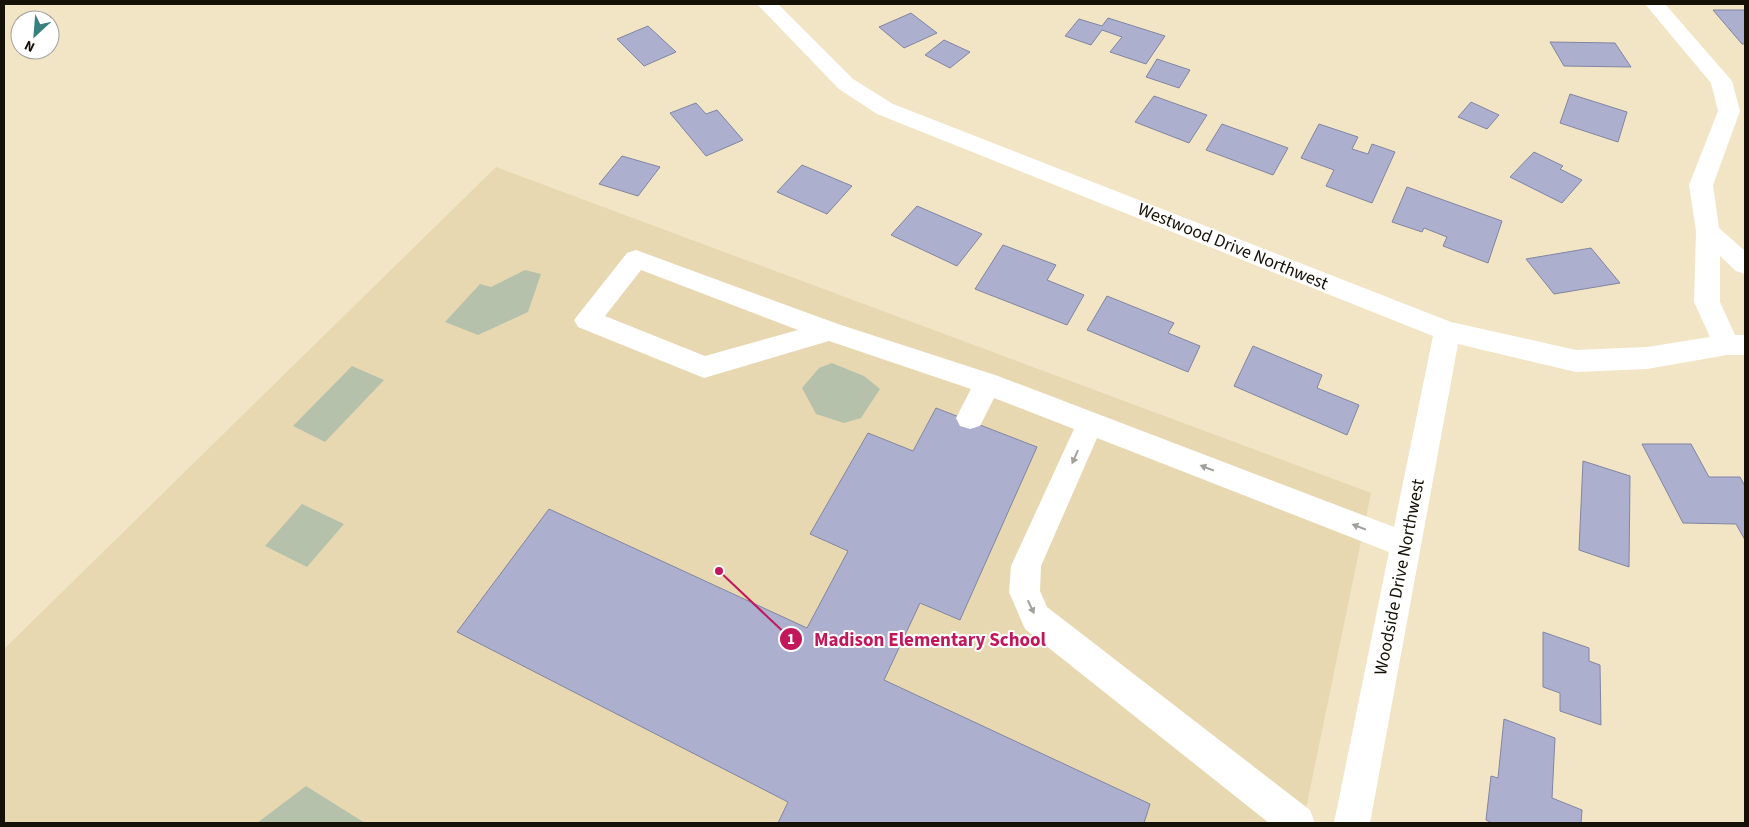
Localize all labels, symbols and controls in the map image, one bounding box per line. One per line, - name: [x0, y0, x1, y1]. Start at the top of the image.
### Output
- north arrow: [10, 10, 60, 60]
- text: N: [21, 35, 38, 57]
- street label: Westwood Drive Northwest: [1134, 197, 1332, 296]
- one-way arrow: [1070, 450, 1078, 464]
- one-way arrow: [1199, 464, 1214, 472]
- street label: Woodside Drive Northwest: [1368, 477, 1431, 677]
- one-way arrow: [1351, 523, 1366, 531]
- one-way arrow: [1027, 600, 1035, 614]
- callout: Madison Elementary School: [779, 622, 1056, 656]
- text: Madison Elementary School: [814, 627, 1047, 654]
- text: 1: [787, 629, 795, 650]

